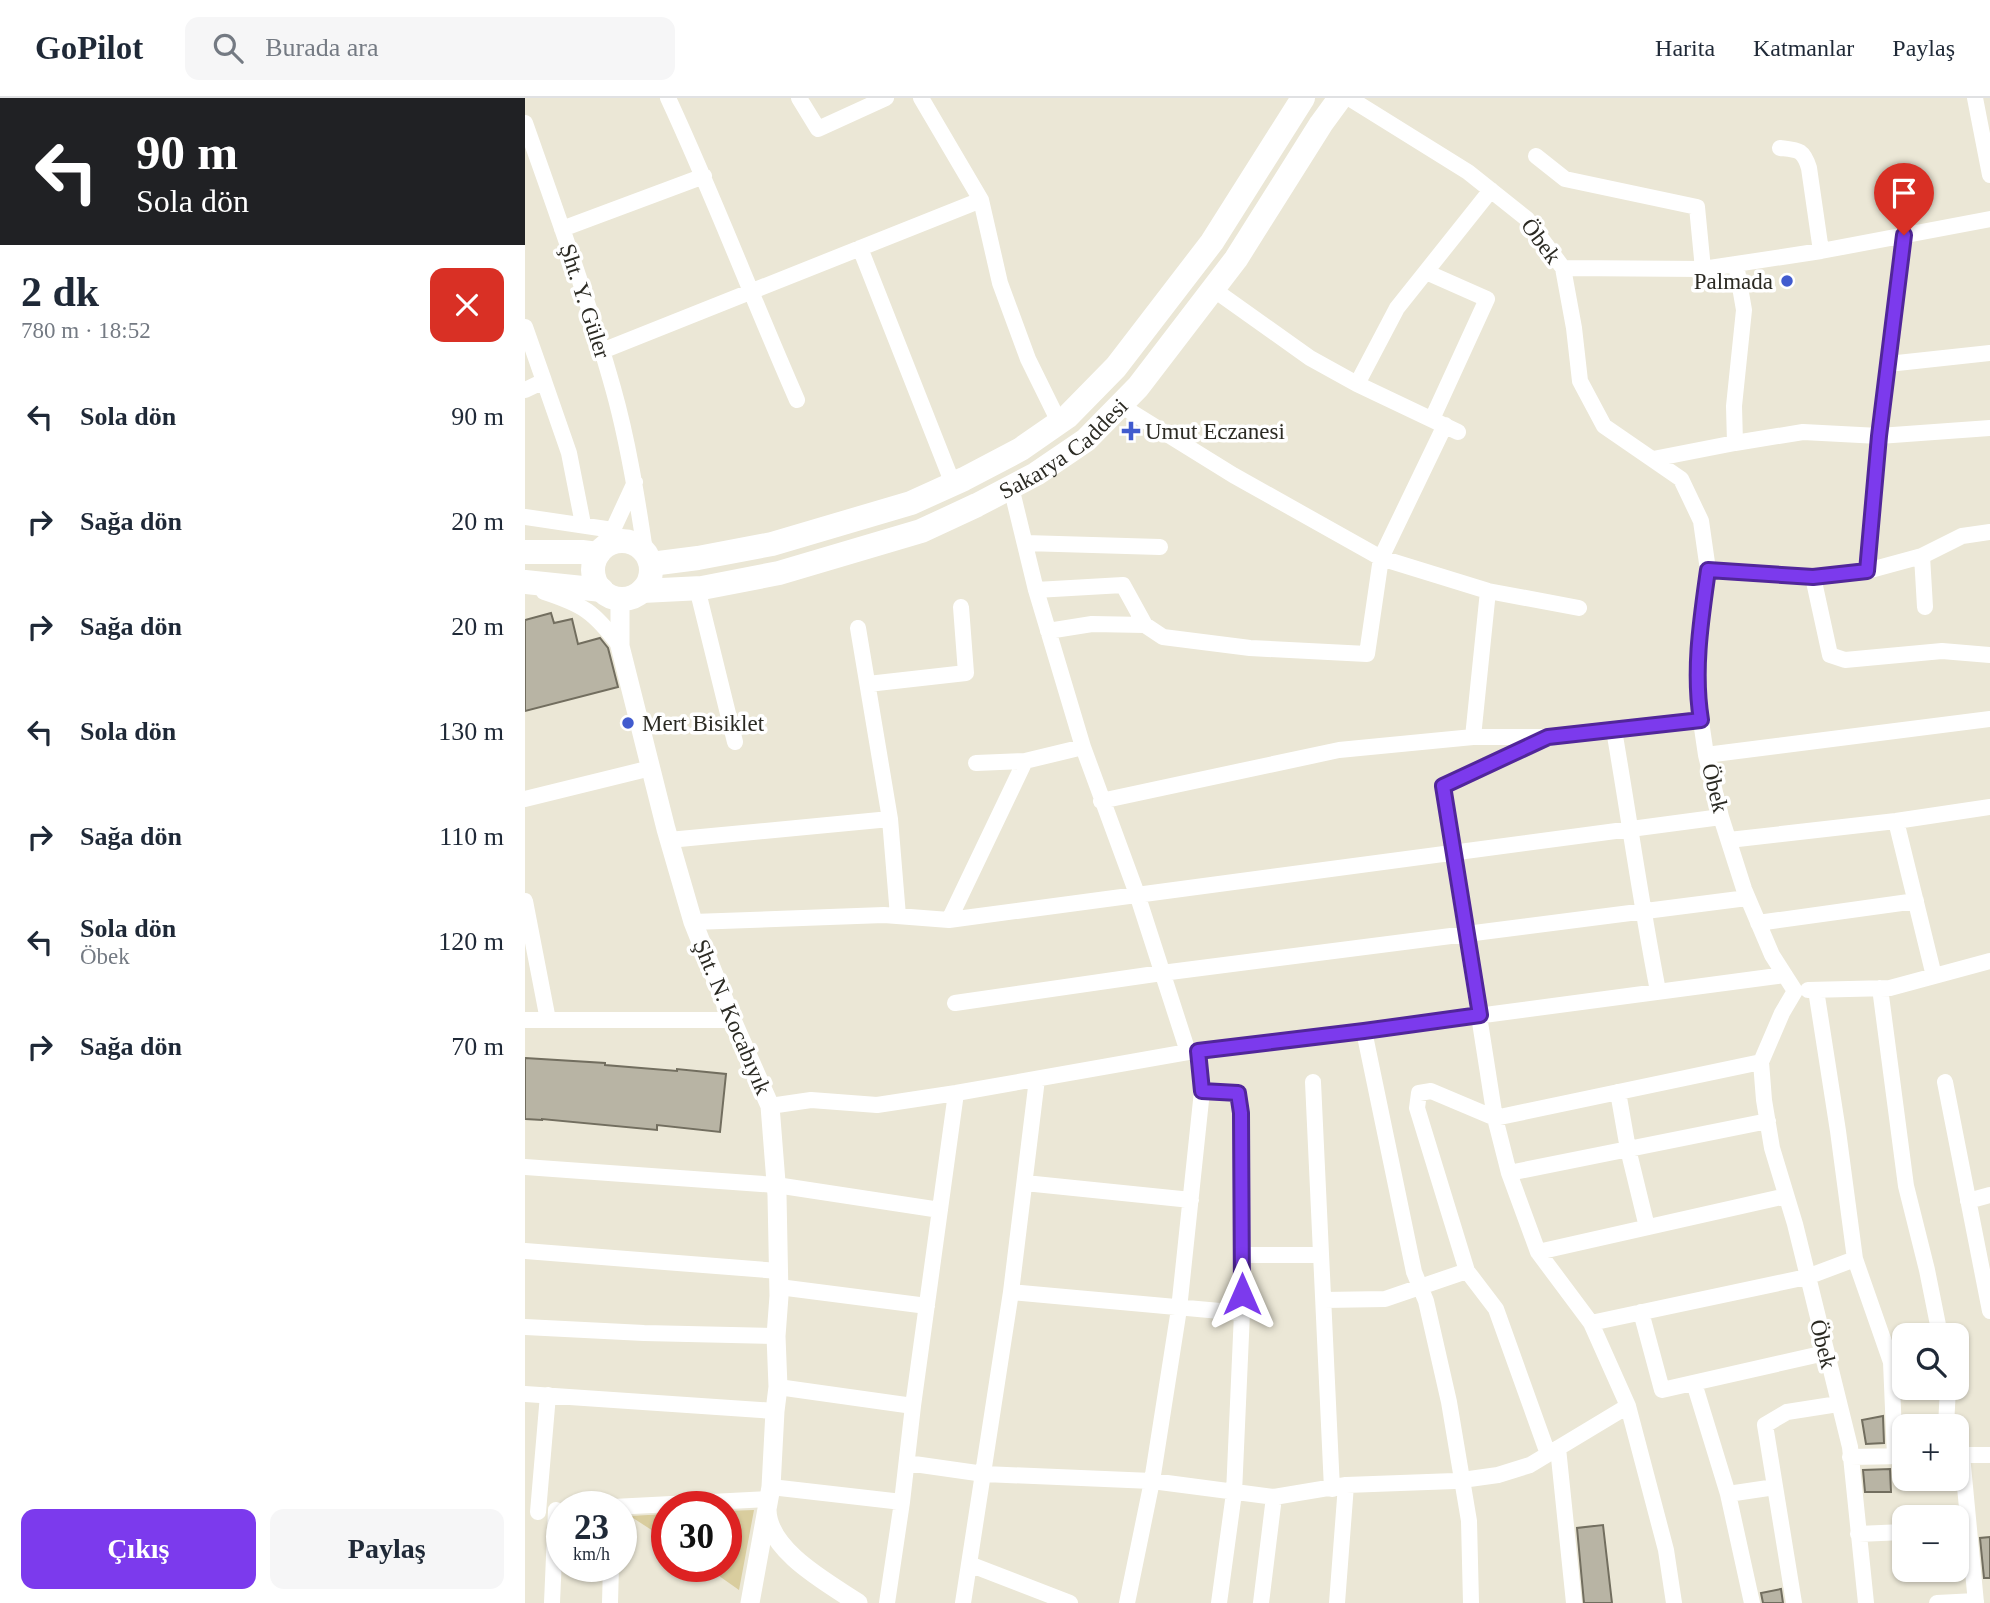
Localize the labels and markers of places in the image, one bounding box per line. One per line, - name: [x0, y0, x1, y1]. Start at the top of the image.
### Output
- pin: [1874, 163, 1934, 235]
- place label: Palmada: [1694, 269, 1773, 294]
- marker: Palmada: [1779, 273, 1795, 289]
- place label: Umut Eczanesi: [1145, 419, 1285, 444]
- marker: Umut Eczanesi: [1123, 423, 1139, 439]
- place label: Mert Bisiklet: [642, 711, 765, 736]
- marker: Mert Bisiklet: [620, 715, 636, 731]

